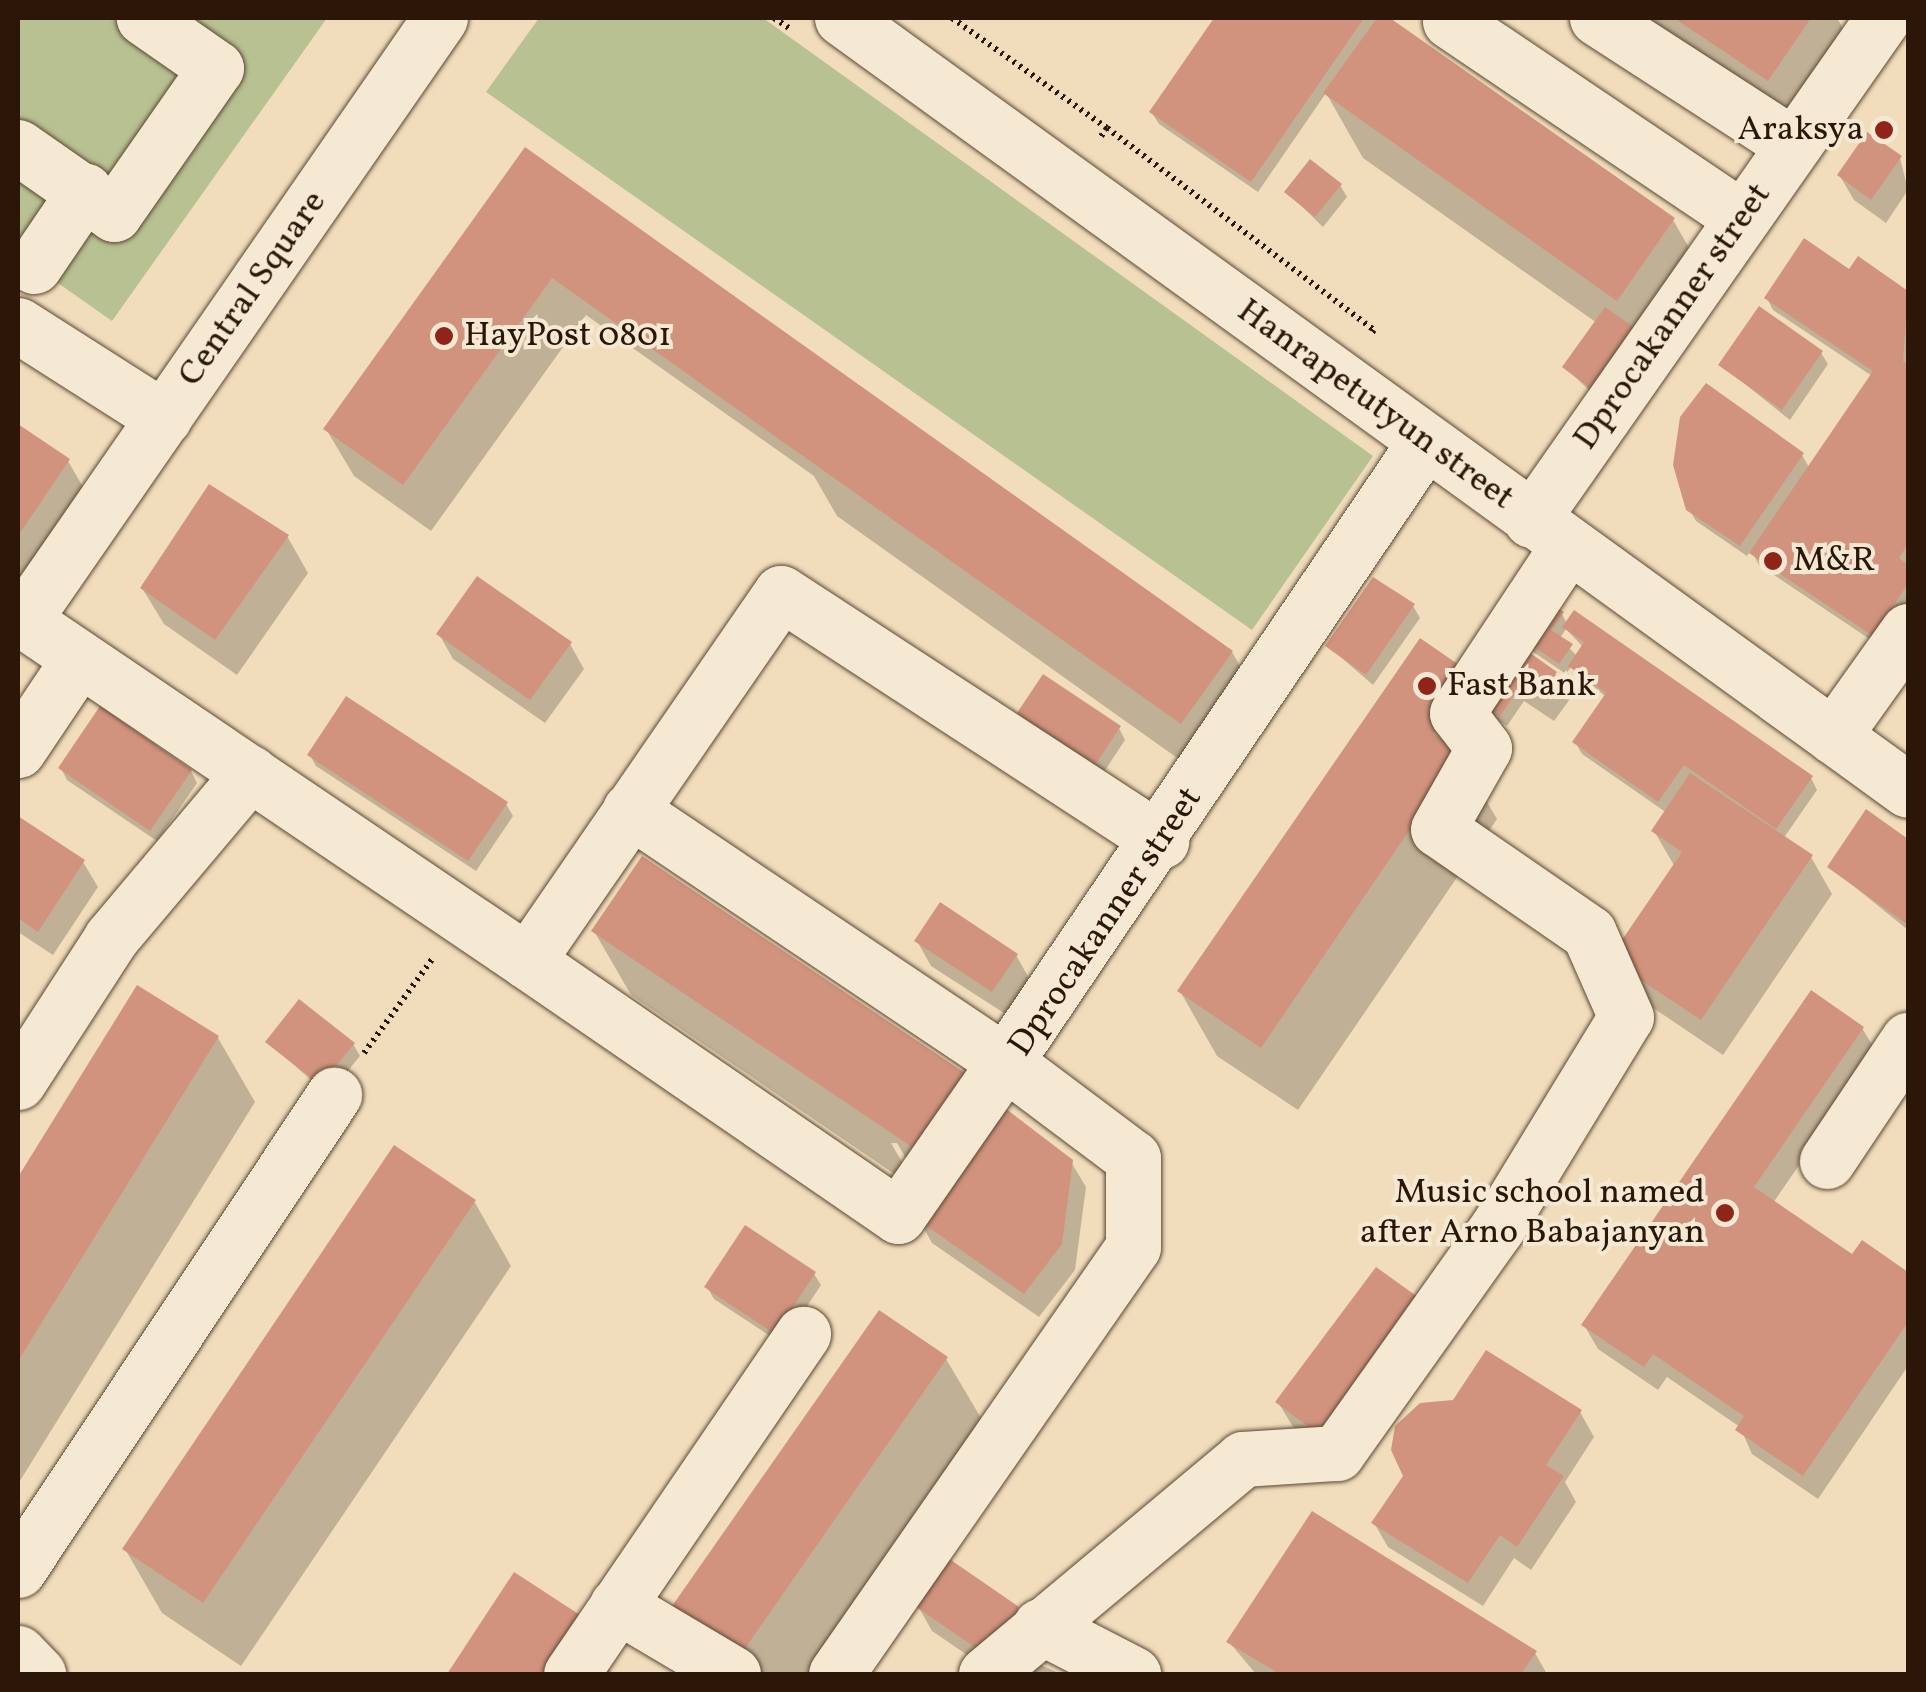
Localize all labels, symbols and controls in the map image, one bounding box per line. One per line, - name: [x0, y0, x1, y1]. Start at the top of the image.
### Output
- place label: Araksya: [1738, 109, 1864, 151]
- marker: Araksya: [1873, 119, 1895, 141]
- street label: Dprocakanner street: [1565, 176, 1781, 458]
- street label: Central Square: [170, 183, 336, 395]
- street label: Hanrapetutyun street: [1228, 291, 1522, 519]
- place label: HayPost 0801: [464, 315, 672, 357]
- marker: HayPost 0801: [433, 325, 455, 347]
- place label: M&R: [1793, 540, 1875, 582]
- marker: M&R: [1762, 550, 1784, 572]
- place label: Fast Bank: [1447, 665, 1596, 707]
- marker: Fast Bank: [1416, 675, 1438, 697]
- street label: Dprocakanner street: [1000, 779, 1212, 1065]
- place label: Music school named after Arno Babajanyan: [1360, 1172, 1705, 1254]
- marker: Music school named after Arno Babajanyan: [1714, 1202, 1736, 1224]

